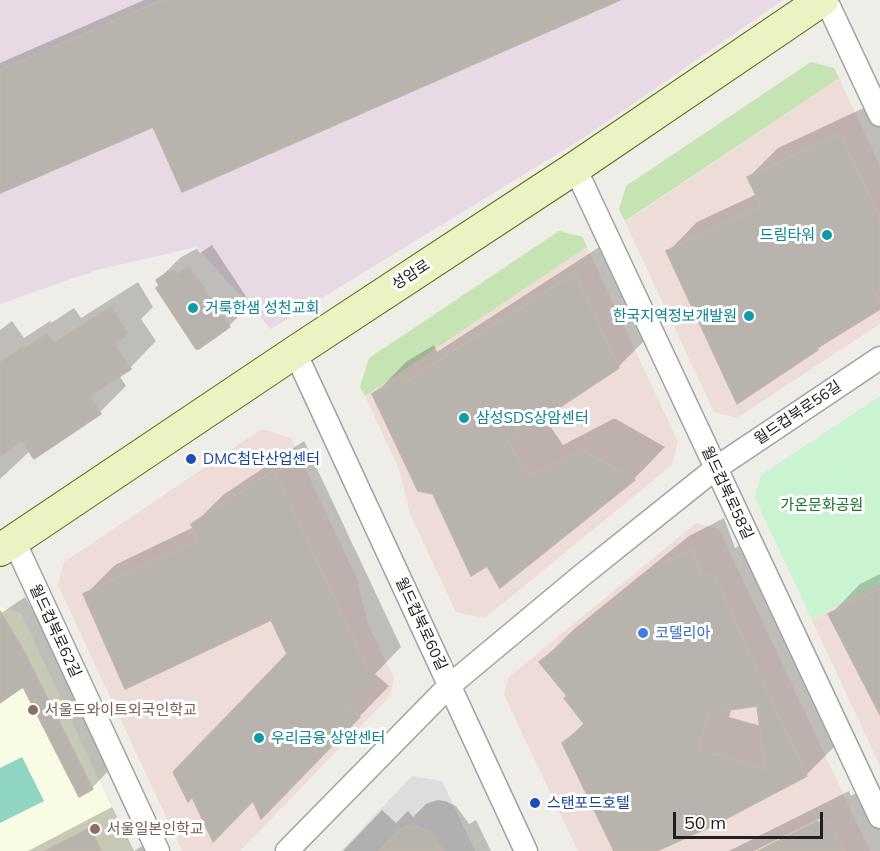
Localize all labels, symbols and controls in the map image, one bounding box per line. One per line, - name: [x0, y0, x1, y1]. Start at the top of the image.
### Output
- place label: 드림타워: [760, 226, 815, 244]
- marker: 드림타워: [820, 228, 834, 242]
- street label: 성암로: [389, 256, 433, 294]
- place label: 거룩한샘 성천교회: [205, 299, 319, 317]
- marker: 거룩한샘 성천교회: [186, 301, 200, 315]
- place label: 한국지역정보개발원: [613, 307, 737, 325]
- marker: 한국지역정보개발원: [742, 309, 756, 323]
- street label: 월드컵북로56길: [751, 377, 845, 449]
- place label: 삼성SDS상암센터: [476, 409, 589, 427]
- marker: 삼성SDS상암센터: [457, 411, 471, 425]
- street label: 월드컵북로58길: [698, 444, 756, 542]
- place label: DMC첨단산업센터: [203, 450, 320, 468]
- marker: DMC첨단산업센터: [184, 452, 198, 466]
- park label: 가온문화공원: [781, 496, 863, 514]
- street label: 월드컵북로60길: [392, 575, 450, 673]
- street label: 월드컵북로62길: [26, 582, 84, 680]
- place label: 코델리아: [655, 624, 710, 642]
- marker: 코델리아: [636, 626, 650, 640]
- place label: 서울드와이트외국인학교: [45, 701, 197, 719]
- marker: 서울드와이트외국인학교: [26, 703, 40, 717]
- place label: 우리금융 상암센터: [271, 729, 385, 747]
- marker: 우리금융 상암센터: [252, 731, 266, 745]
- place label: 스탠포드호텔: [547, 794, 630, 812]
- marker: 스탠포드호텔: [528, 796, 542, 810]
- scale bar: [676, 800, 826, 838]
- text: 50 m: [684, 811, 726, 834]
- place label: 서울일본인학교: [107, 820, 204, 838]
- marker: 서울일본인학교: [88, 822, 102, 836]

